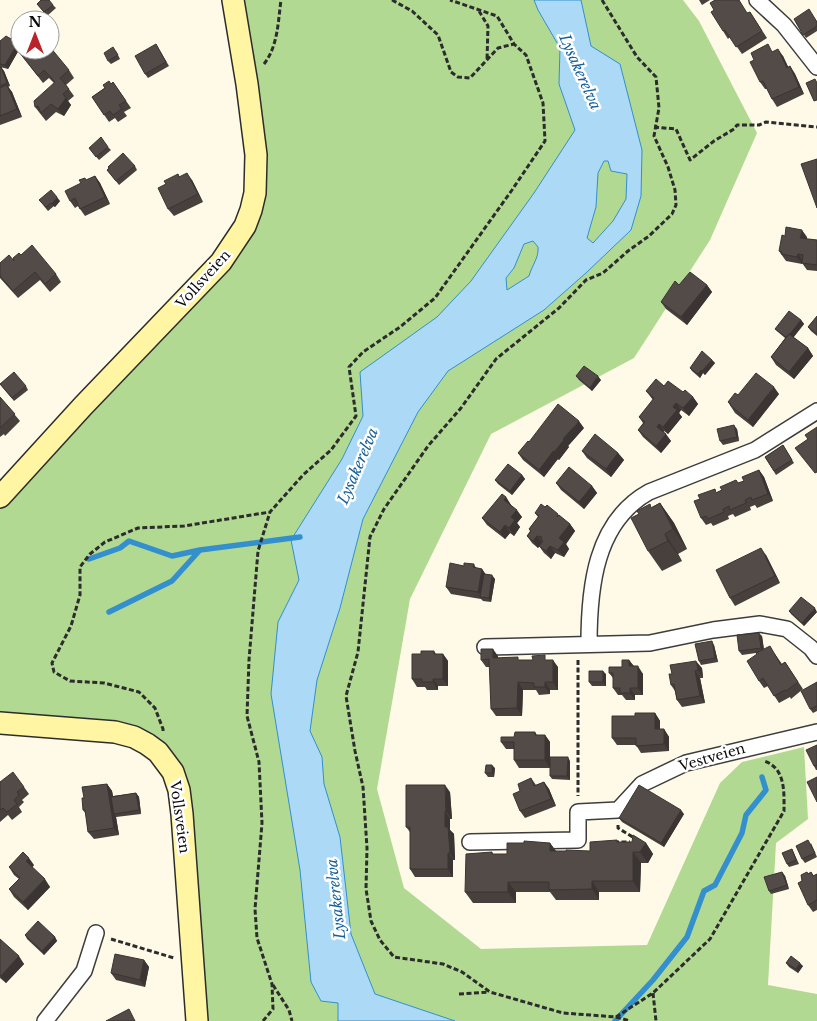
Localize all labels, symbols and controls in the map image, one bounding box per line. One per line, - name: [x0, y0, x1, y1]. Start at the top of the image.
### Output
- north arrow: [10, 10, 60, 60]
- text: N: [28, 13, 42, 31]
- water label: Lysakerelva: [555, 30, 606, 113]
- street label: Vollsveien: [171, 246, 234, 313]
- water label: Lysakerelva: [333, 425, 382, 508]
- street label: Vestveien: [676, 739, 748, 775]
- street label: Vollsveien: [166, 779, 194, 855]
- water label: Lysakerelva: [322, 858, 349, 941]

